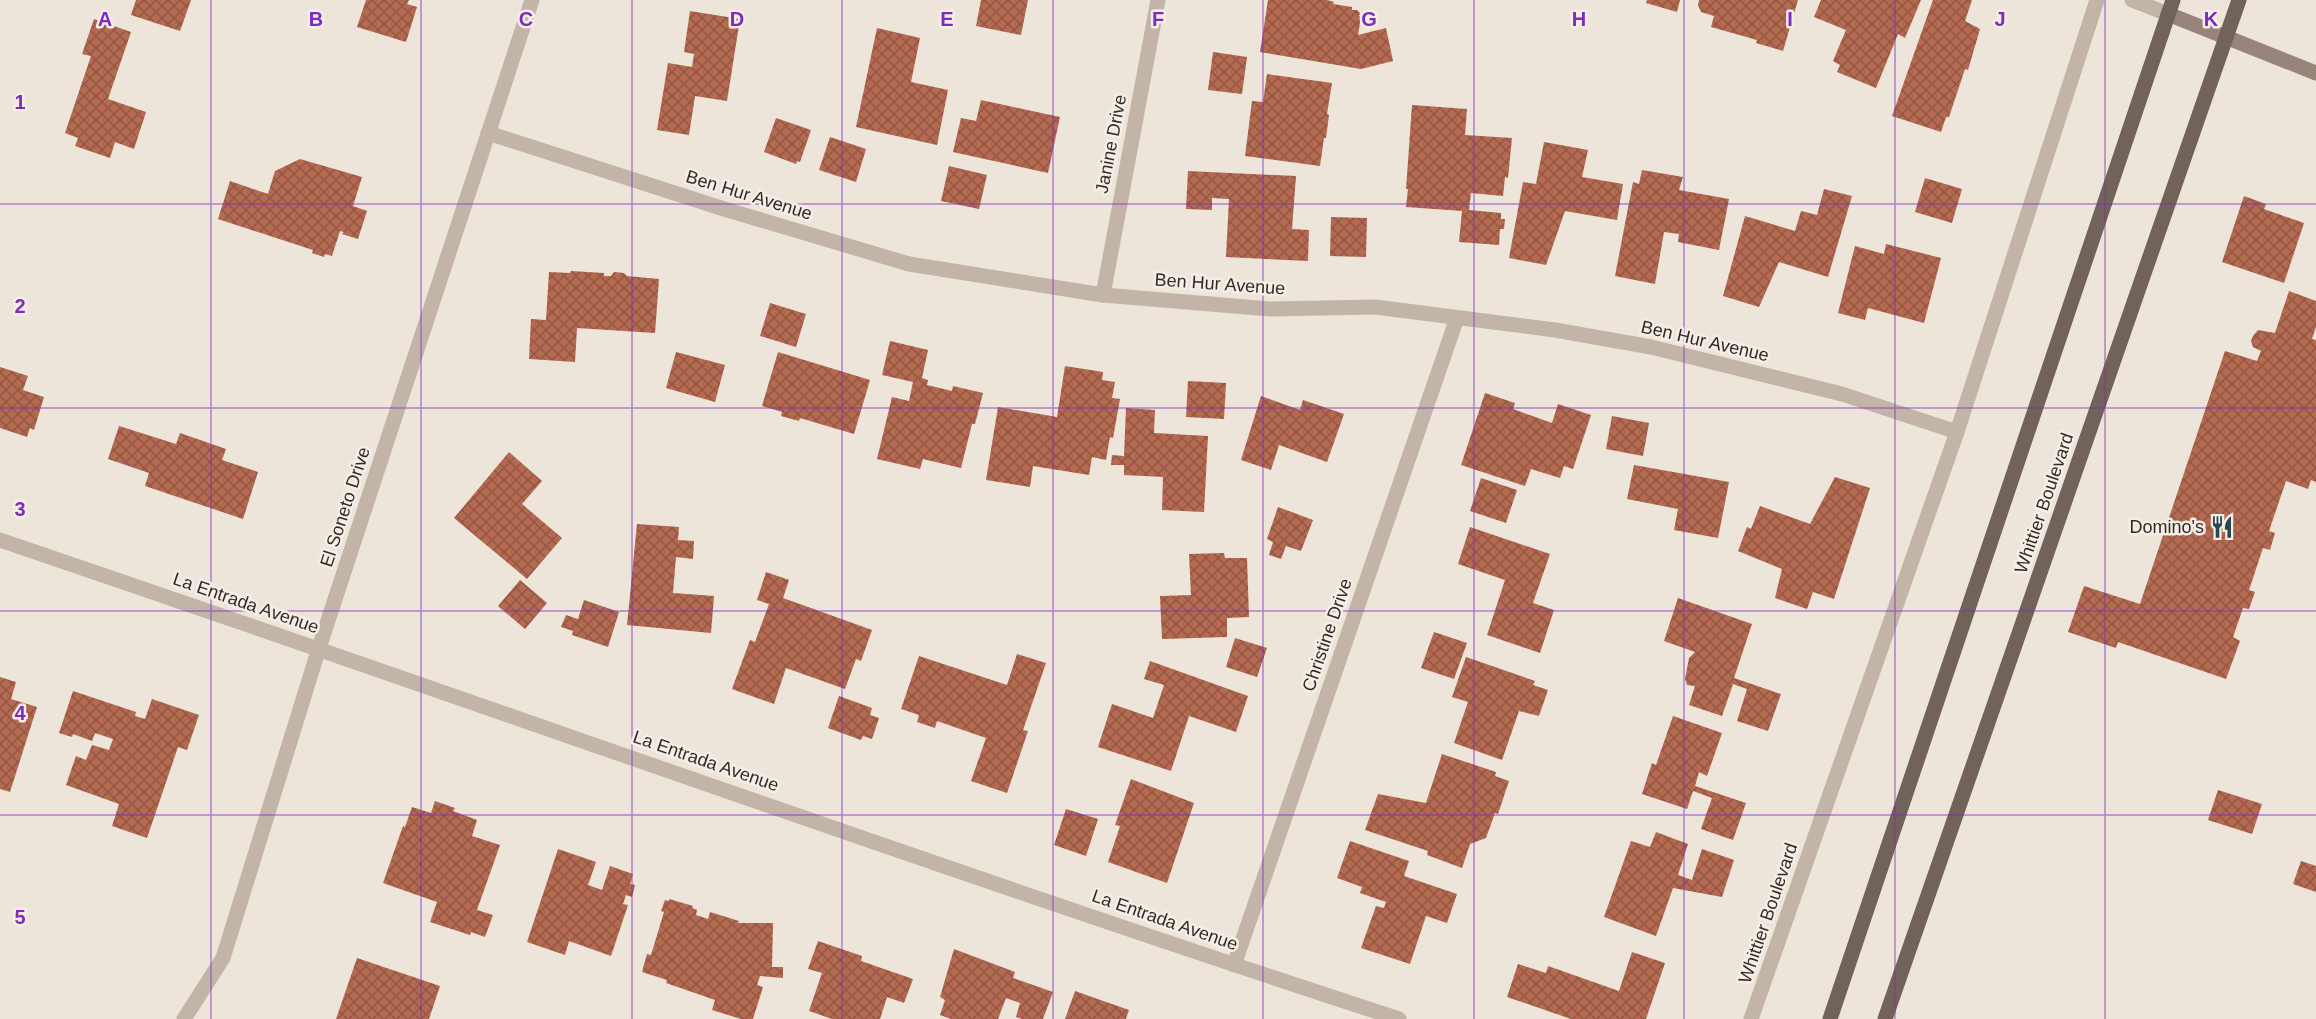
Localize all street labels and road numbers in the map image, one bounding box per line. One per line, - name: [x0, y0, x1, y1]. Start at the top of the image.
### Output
- street label: Janine Drive: [1092, 93, 1130, 195]
- street label: Ben Hur Avenue: [684, 166, 814, 224]
- street label: Ben Hur Avenue: [1154, 269, 1286, 299]
- street label: Ben Hur Avenue: [1639, 317, 1771, 365]
- street label: Whittier Boulevard: [2011, 430, 2077, 576]
- street label: El Soneto Drive: [316, 444, 374, 570]
- street label: La Entrada Avenue: [171, 569, 321, 637]
- street label: Christine Drive: [1298, 576, 1356, 694]
- street label: La Entrada Avenue: [631, 727, 781, 795]
- street label: Whittier Boulevard: [1735, 840, 1801, 986]
- street label: La Entrada Avenue: [1090, 886, 1240, 954]

